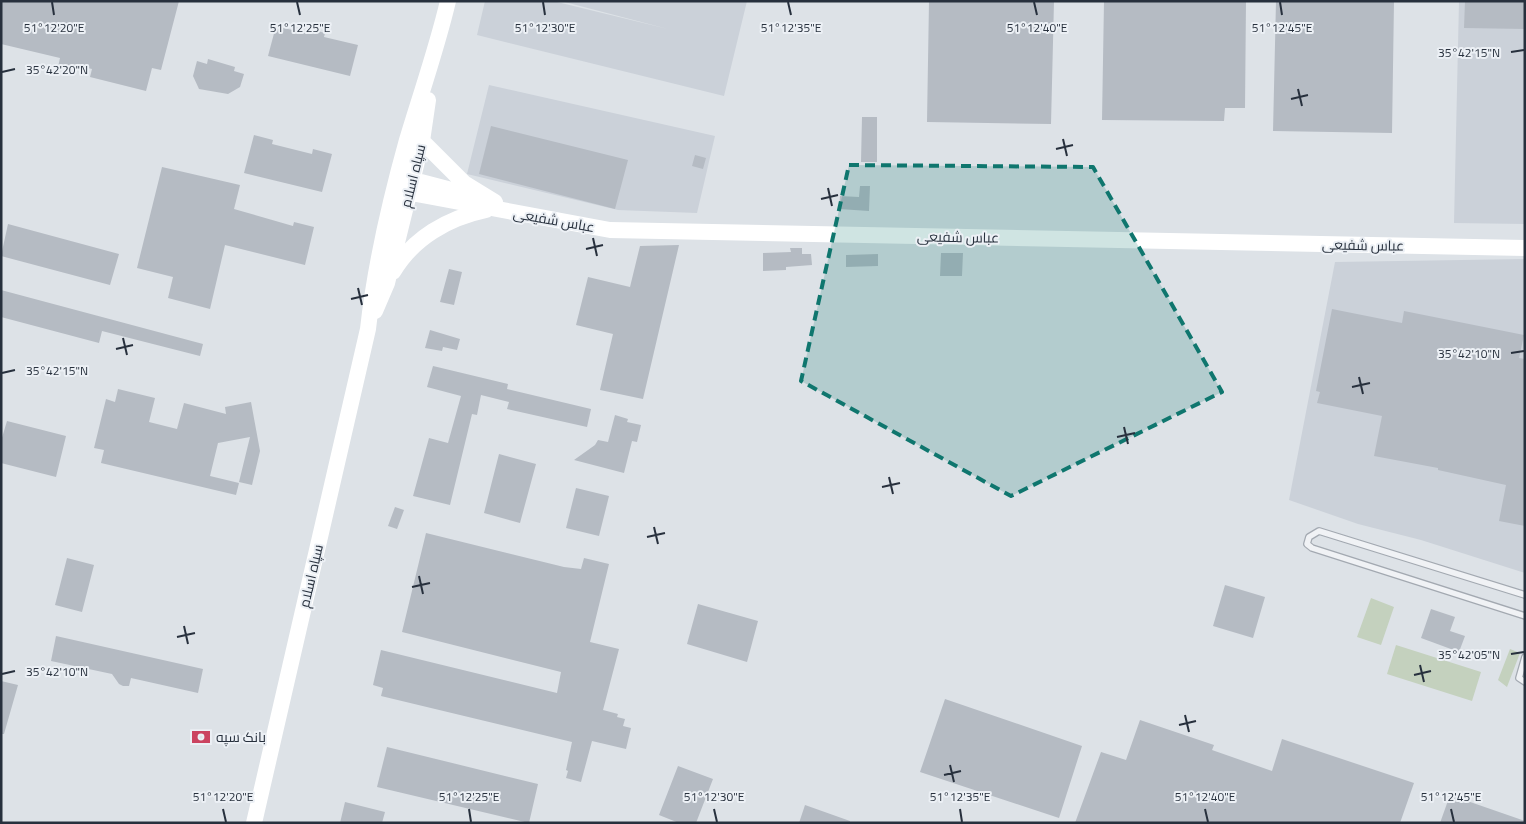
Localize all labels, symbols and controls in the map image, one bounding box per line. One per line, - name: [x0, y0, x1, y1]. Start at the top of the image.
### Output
- text: 51°12'20"E: [24, 18, 85, 37]
- text: 51°12'25"E: [270, 18, 331, 37]
- text: 51°12'30"E: [515, 18, 576, 37]
- text: 51°12'35"E: [761, 18, 822, 37]
- text: 51°12'40"E: [1007, 18, 1068, 37]
- text: 51°12'45"E: [1252, 18, 1313, 37]
- text: 35°42'15"N: [1438, 43, 1500, 62]
- text: 35°42'20"N: [26, 60, 88, 79]
- street label: سپاه اسلام: [395, 142, 431, 210]
- street label: عباس شفیعی: [512, 202, 597, 237]
- street label: عباس شفیعی: [917, 225, 999, 248]
- street label: عباس شفیعی: [1322, 233, 1404, 256]
- text: 35°42'10"N: [1438, 344, 1500, 363]
- text: 35°42'15"N: [26, 361, 88, 380]
- street label: سپاه اسلام: [293, 542, 328, 610]
- text: 35°42'05"N: [1438, 645, 1500, 664]
- text: 35°42'10"N: [26, 662, 88, 681]
- bank icon: بانک سپه: [190, 726, 212, 748]
- place label: بانک سپه: [216, 726, 266, 747]
- text: 51°12'20"E: [193, 787, 254, 806]
- text: 51°12'25"E: [439, 787, 500, 806]
- text: 51°12'30"E: [684, 787, 745, 806]
- text: 51°12'35"E: [930, 787, 991, 806]
- text: 51°12'40"E: [1175, 787, 1236, 806]
- text: 51°12'45"E: [1421, 787, 1482, 806]

